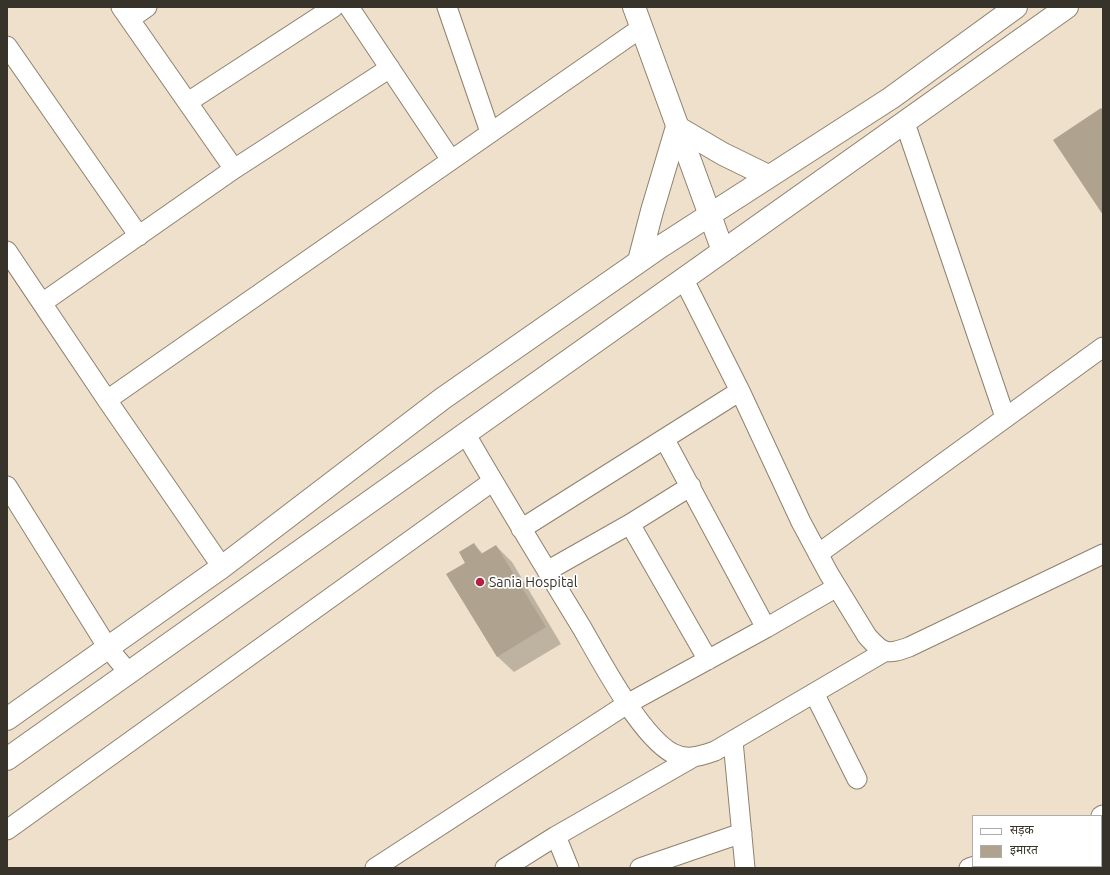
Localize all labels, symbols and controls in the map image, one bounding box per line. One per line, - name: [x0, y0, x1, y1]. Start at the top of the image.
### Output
- place label: Sania Hospital: [489, 574, 577, 590]
- marker: Sania Hospital: [474, 576, 486, 588]
- legend: [972, 815, 1102, 867]
- text: सड़क: [1010, 823, 1034, 836]
- text: इमारत: [1010, 843, 1038, 856]

